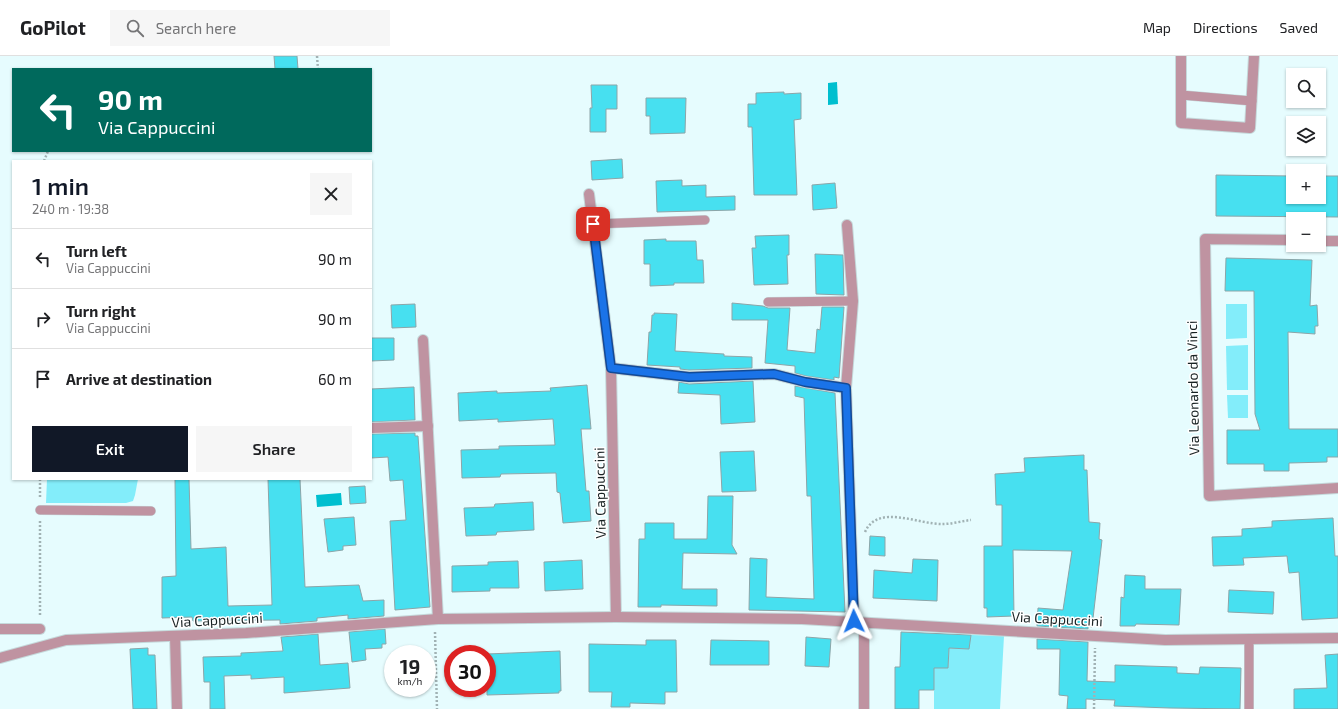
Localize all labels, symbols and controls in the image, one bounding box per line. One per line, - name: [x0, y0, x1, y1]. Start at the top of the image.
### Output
- search box: [110, 10, 390, 46]
- text: GoPilot: [20, 16, 86, 39]
- icon: search: [124, 17, 146, 39]
- text: Search here: [156, 19, 236, 37]
- text: Map: [1143, 19, 1171, 36]
- text: Directions: [1193, 19, 1258, 36]
- text: Saved: [1280, 19, 1318, 36]
- map controls: [1286, 68, 1326, 252]
- button: search: [1286, 68, 1326, 108]
- text: 90 m: [98, 82, 163, 116]
- icon: left: [32, 84, 84, 136]
- text: Via Cappuccini: [98, 116, 215, 138]
- button: layers: [1286, 116, 1326, 156]
- button: +: [1286, 164, 1326, 204]
- text: 1 min: [32, 171, 89, 200]
- button: close: [310, 173, 352, 215]
- text: 240 m · 19:38: [32, 201, 109, 217]
- pin: [576, 207, 610, 241]
- button: −: [1286, 212, 1326, 252]
- icon: arrive: [582, 213, 604, 235]
- text: Turn left: [66, 242, 127, 260]
- icon: left: [32, 248, 54, 270]
- text: 90 m: [318, 250, 352, 268]
- text: Via Cappuccini: [66, 260, 151, 276]
- text: Turn right: [66, 302, 136, 320]
- icon: right: [32, 308, 54, 330]
- text: 90 m: [318, 310, 352, 328]
- text: Via Cappuccini: [66, 320, 151, 336]
- street label: Via Leonardo da Vinci: [1183, 320, 1202, 456]
- icon: arrive: [32, 368, 54, 390]
- text: Arrive at destination: [66, 370, 212, 388]
- text: 60 m: [318, 370, 352, 388]
- button: Exit: [32, 426, 188, 472]
- button: Share: [196, 426, 352, 472]
- street label: Via Cappuccini: [590, 447, 609, 539]
- position arrow: [833, 600, 875, 642]
- street label: Via Cappuccini: [1011, 608, 1103, 629]
- street label: Via Cappuccini: [171, 609, 263, 630]
- speed limit sign: 30: [444, 645, 496, 697]
- text: 19: [400, 654, 420, 678]
- text: km/h: [398, 675, 422, 687]

